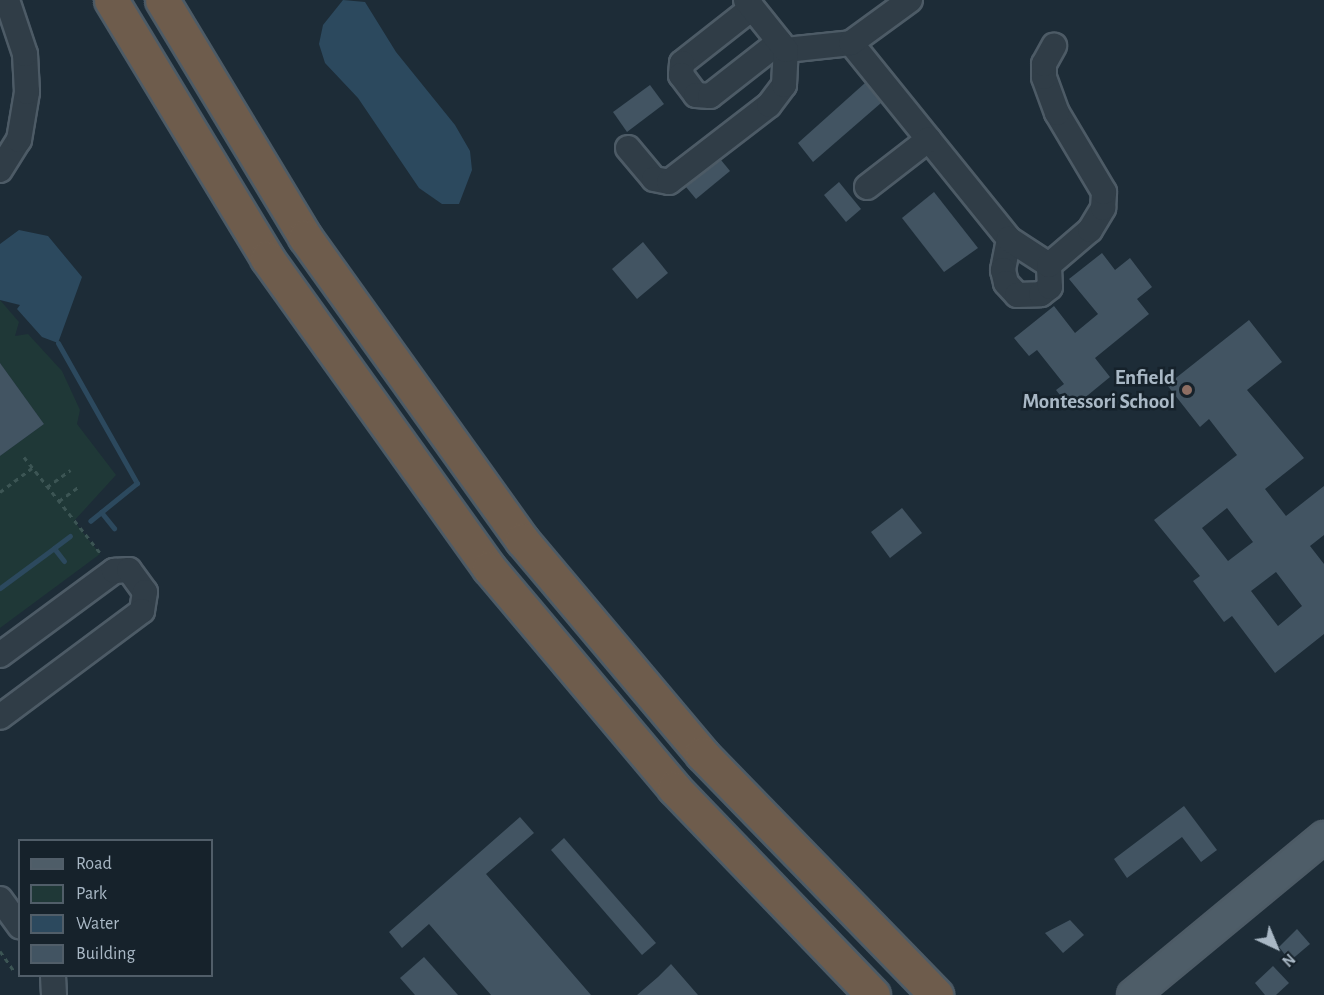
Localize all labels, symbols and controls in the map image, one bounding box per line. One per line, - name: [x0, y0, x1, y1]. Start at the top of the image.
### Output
- place label: Enfield Montessori School: [1022, 365, 1175, 415]
- marker: Enfield Montessori School: [1180, 383, 1194, 397]
- legend: [18, 839, 213, 977]
- text: Road: [76, 855, 112, 873]
- text: Park: [76, 885, 107, 903]
- text: Water: [76, 915, 119, 933]
- north arrow: [1246, 917, 1306, 977]
- text: Building: [76, 945, 135, 963]
- text: N: [1279, 950, 1298, 970]

